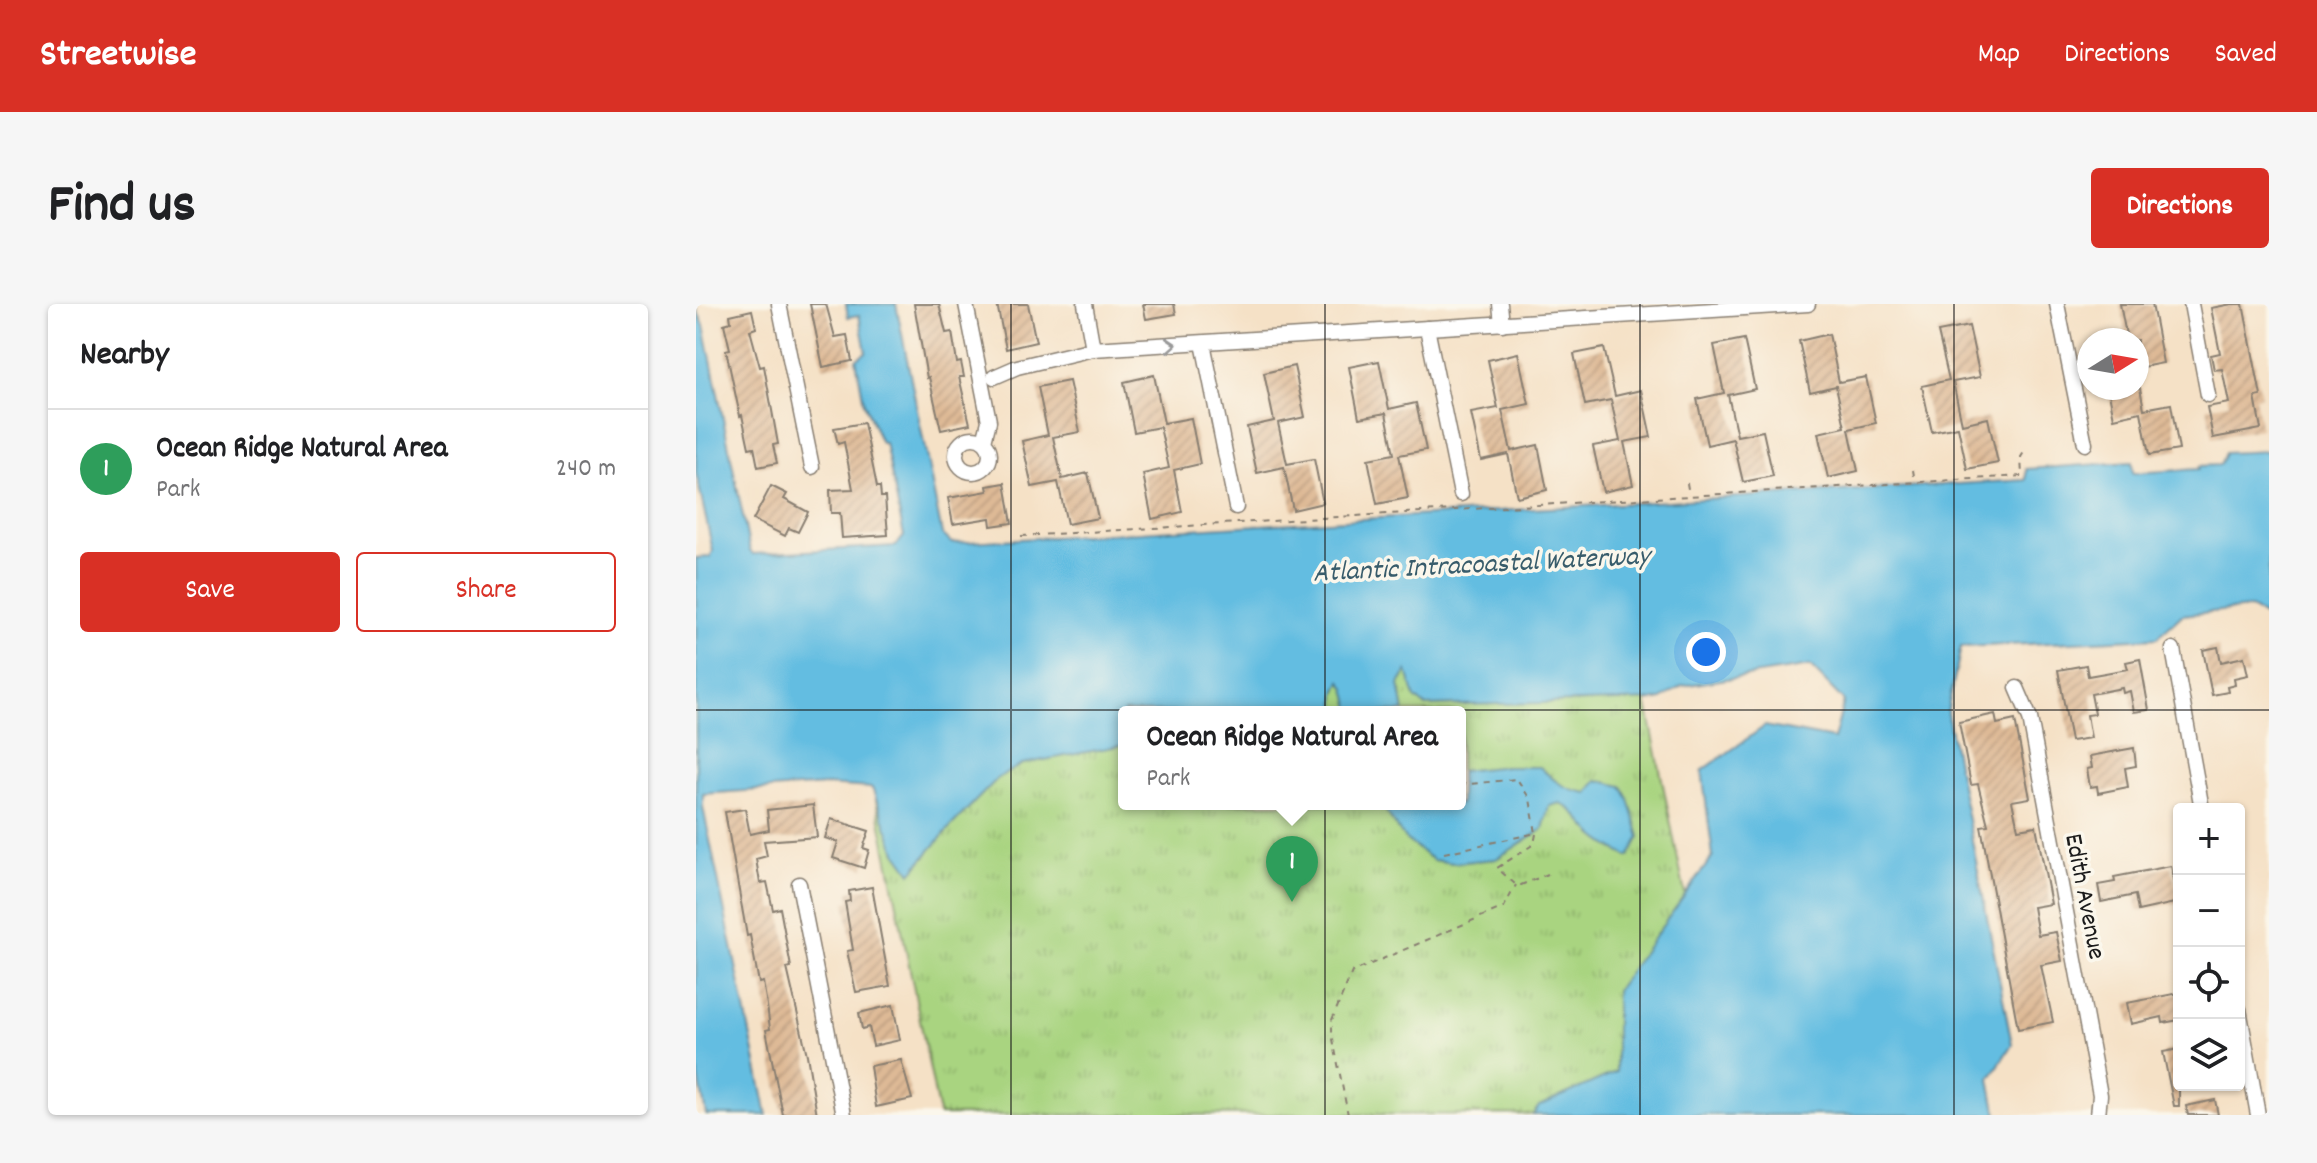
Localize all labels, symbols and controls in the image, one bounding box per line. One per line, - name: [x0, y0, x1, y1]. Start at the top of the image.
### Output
- text: Streetwise: [40, 29, 197, 84]
- text: Map: [1978, 36, 2020, 76]
- text: Directions: [2064, 36, 2170, 76]
- text: Saved: [2214, 36, 2277, 76]
- text: Find us: [48, 168, 196, 248]
- button: Directions: [2091, 168, 2269, 248]
- north arrow: [2077, 328, 2149, 400]
- text: Nearby: [80, 332, 169, 381]
- one-way arrow: [1165, 336, 1178, 353]
- text: Ocean Ridge Natural Area: [156, 429, 448, 472]
- text: 1: [103, 451, 109, 488]
- text: 240 m: [556, 451, 616, 488]
- text: Park: [156, 472, 200, 509]
- water label: Atlantic Intracoastal Waterway: [1312, 538, 1654, 596]
- button: Save: [80, 552, 340, 632]
- button: Share: [356, 552, 616, 632]
- your location: [1686, 632, 1726, 672]
- popup: [1118, 706, 1466, 810]
- text: Ocean Ridge Natural Area: [1146, 718, 1438, 761]
- text: Park: [1146, 761, 1191, 798]
- map controls: [2173, 803, 2245, 1091]
- button: +: [2173, 803, 2245, 875]
- street label: Edith Avenue: [2053, 831, 2114, 963]
- pin: 1: [1266, 836, 1318, 902]
- button: −: [2173, 875, 2245, 947]
- button: locate: [2173, 947, 2245, 1019]
- button: layers: [2173, 1019, 2245, 1091]

